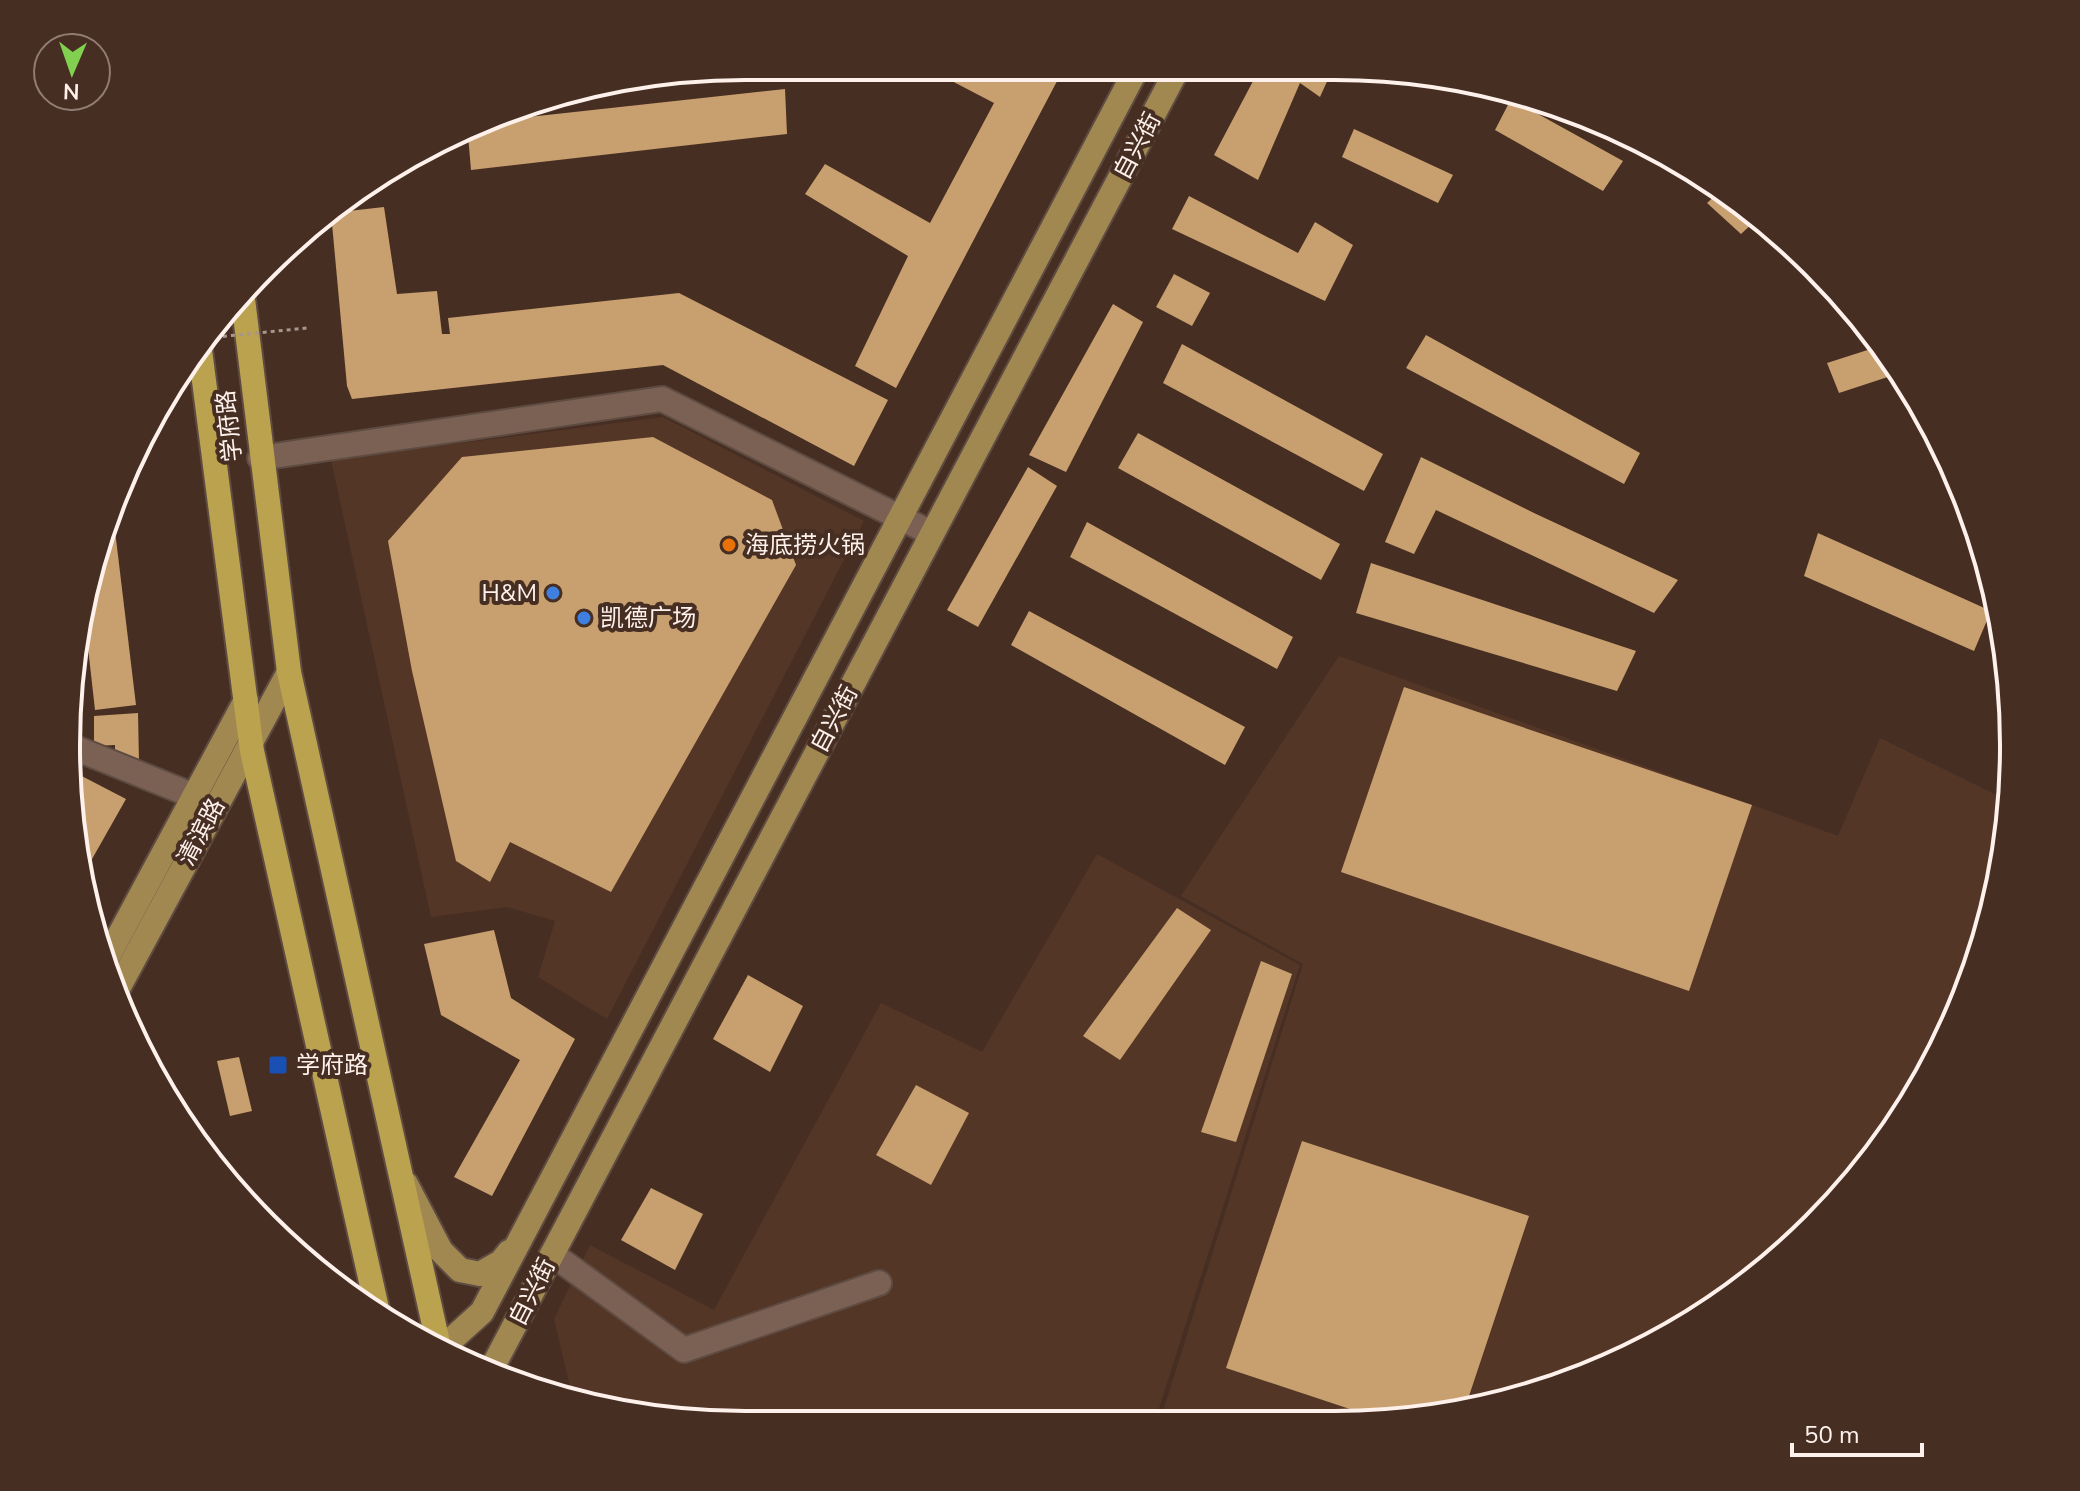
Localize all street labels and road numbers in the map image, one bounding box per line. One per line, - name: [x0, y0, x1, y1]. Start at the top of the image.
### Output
- street label: 自兴街: [1106, 107, 1168, 185]
- street label: 学府路: [209, 389, 249, 463]
- street label: 自兴街: [803, 680, 865, 758]
- street label: 清滨路: [170, 793, 232, 871]
- street label: 自兴街: [501, 1253, 563, 1331]

